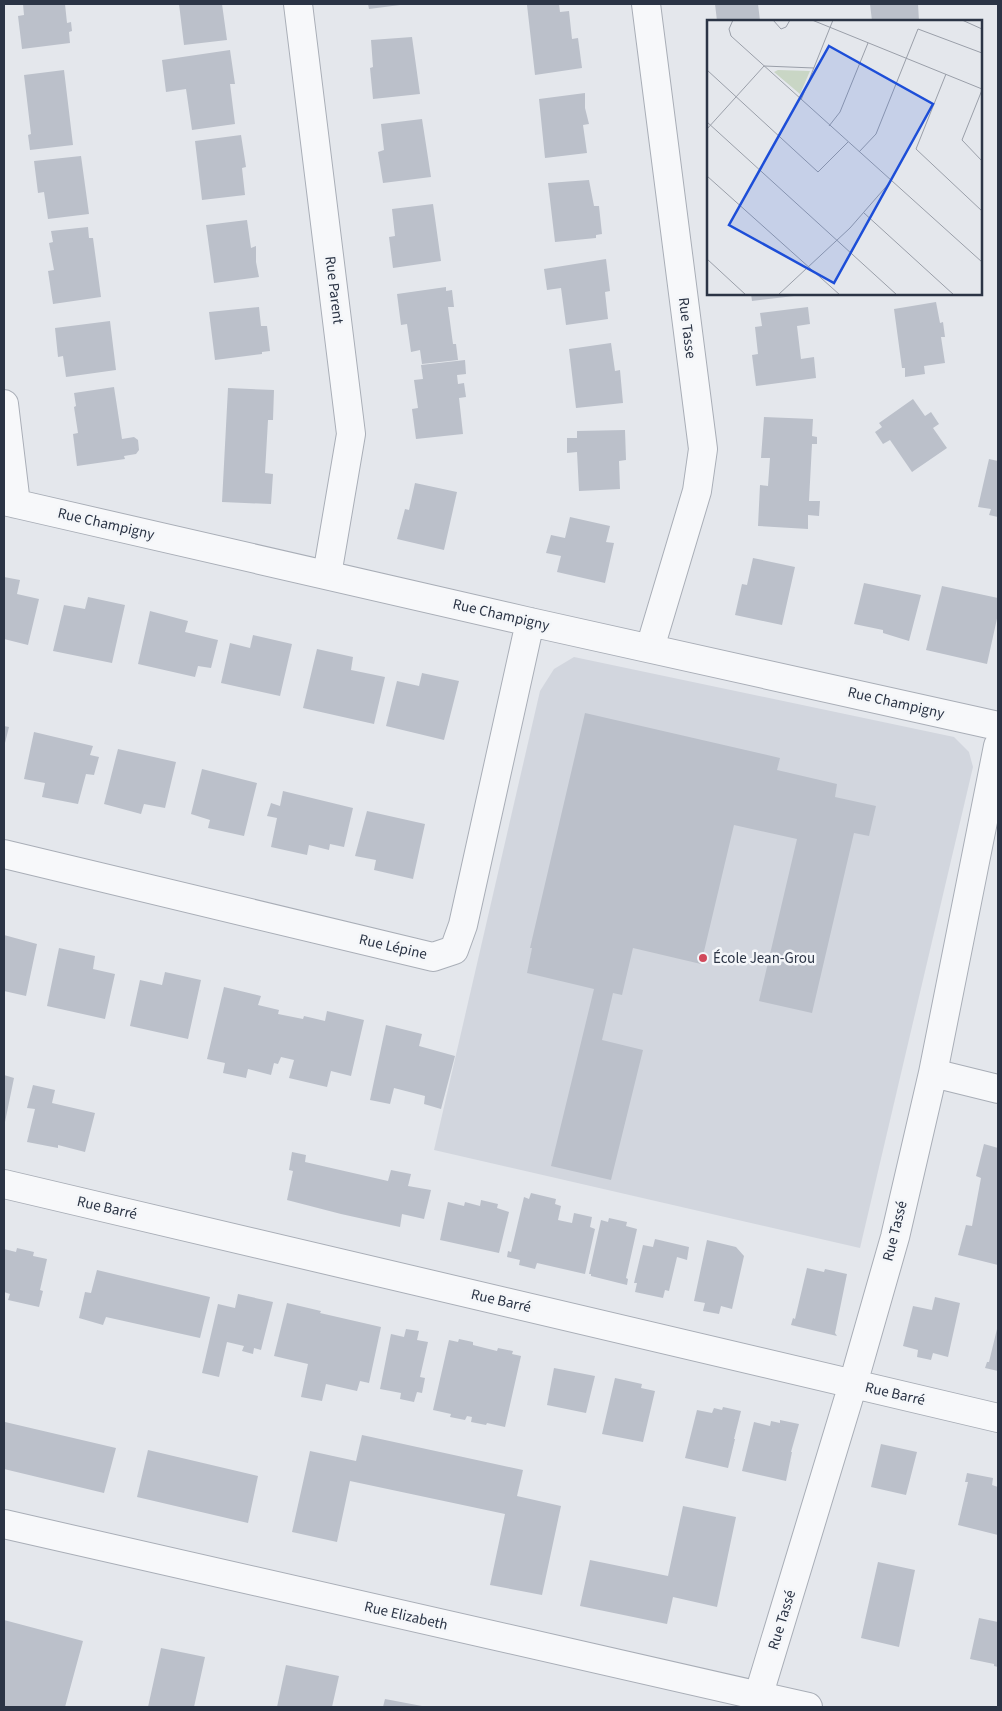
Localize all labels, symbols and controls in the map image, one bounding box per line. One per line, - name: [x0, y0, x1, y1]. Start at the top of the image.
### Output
- inset map: [707, 20, 982, 295]
- street label: Rue Parent: [319, 255, 349, 325]
- street label: Rue Tasse: [673, 296, 701, 360]
- street label: Rue Champigny: [56, 503, 156, 545]
- street label: Rue Champigny: [451, 594, 551, 636]
- street label: Rue Champigny: [846, 682, 946, 724]
- street label: Rue Lépine: [357, 929, 429, 965]
- place label: École Jean-Grou: [713, 948, 815, 969]
- marker: École Jean-Grou: [697, 952, 709, 964]
- street label: Rue Barré: [75, 1191, 139, 1225]
- street label: Rue Tassé: [877, 1199, 913, 1263]
- street label: Rue Barré: [469, 1284, 533, 1318]
- street label: Rue Barré: [863, 1377, 927, 1411]
- street label: Rue Tassé: [763, 1587, 801, 1653]
- street label: Rue Elizabeth: [362, 1596, 450, 1636]

